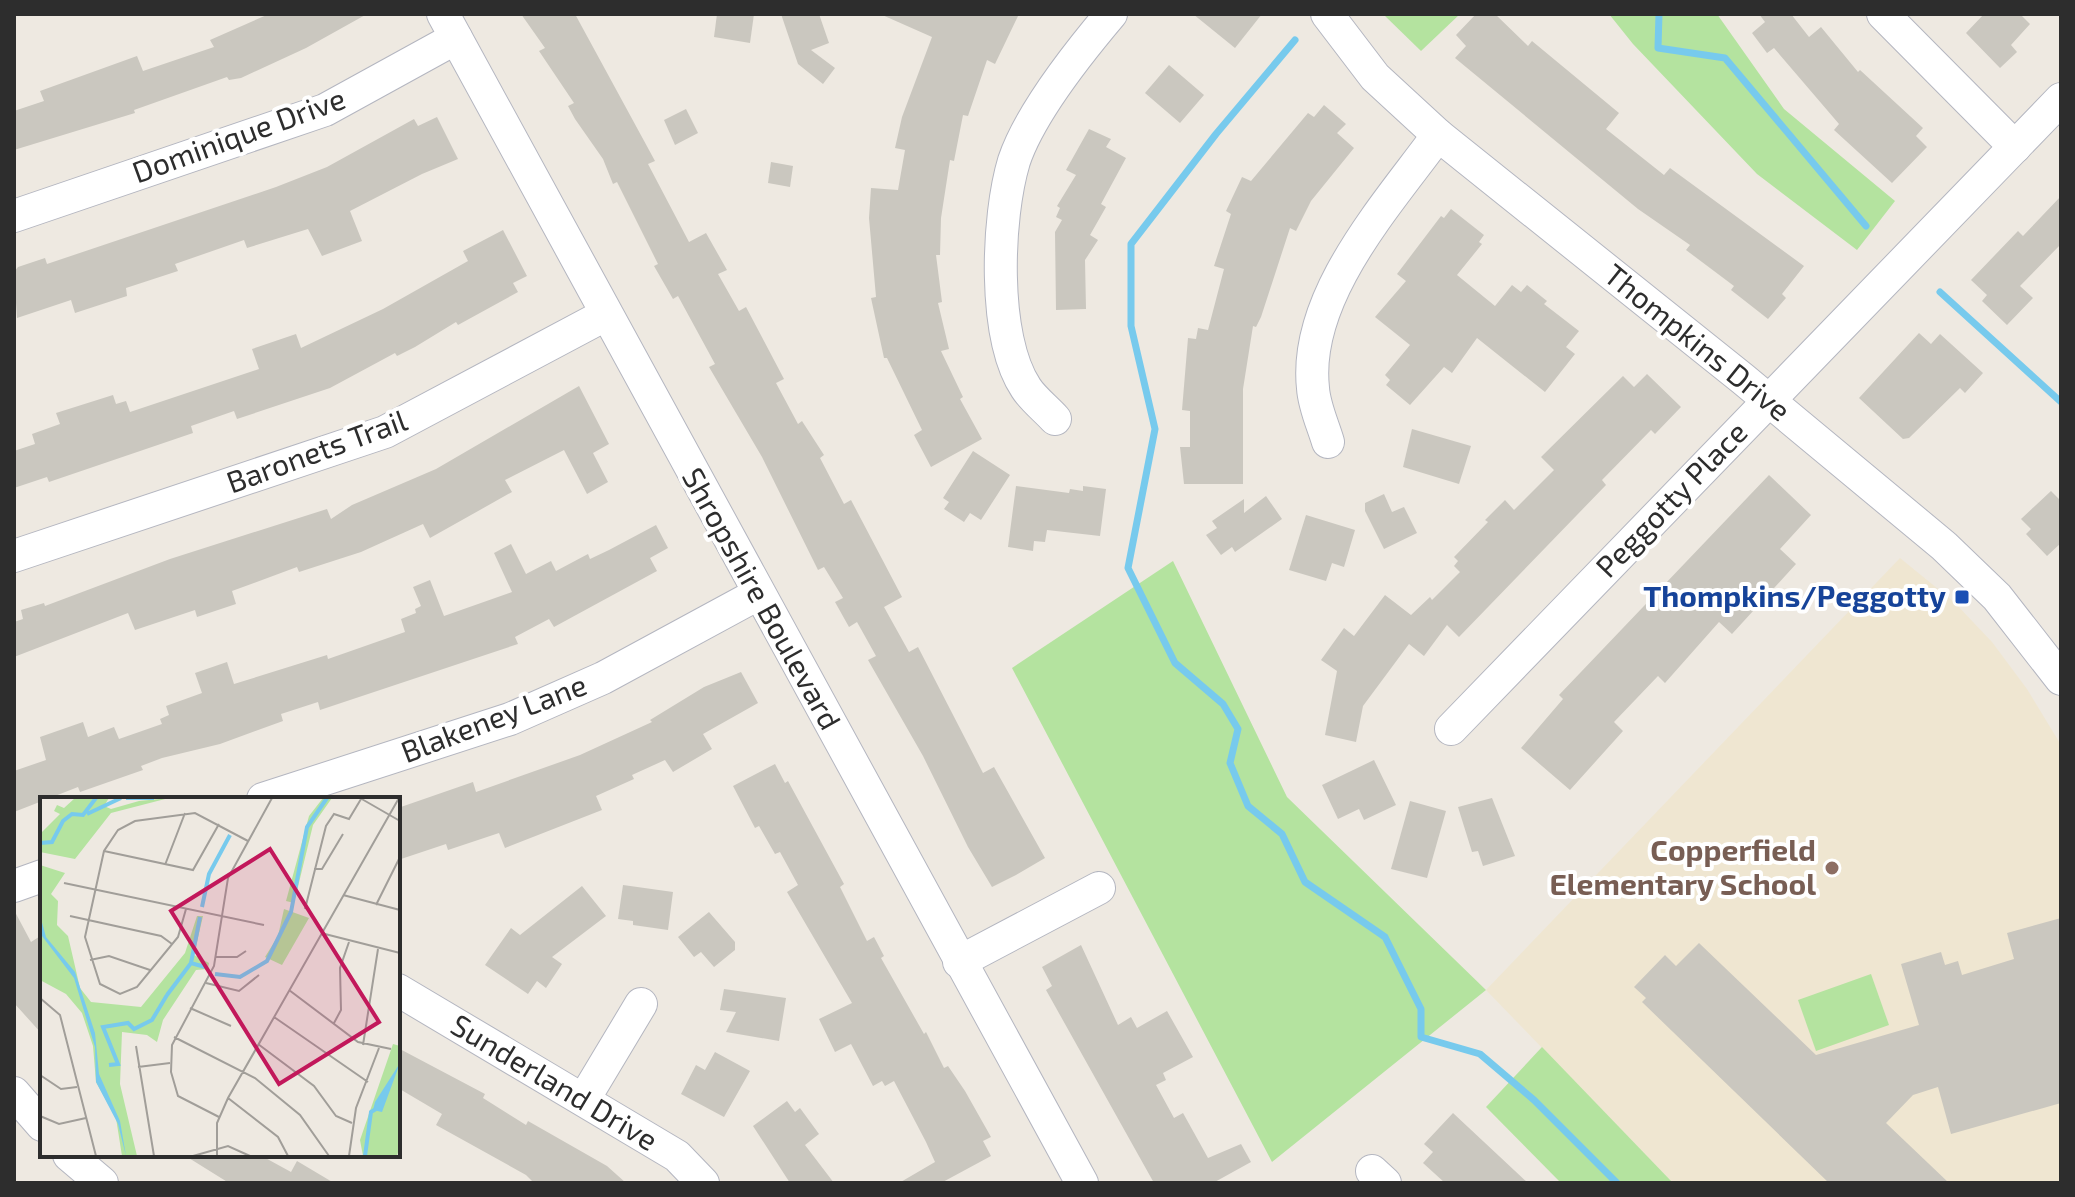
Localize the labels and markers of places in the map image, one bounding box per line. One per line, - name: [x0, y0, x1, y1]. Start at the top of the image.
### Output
- place label: Thompkins/Peggotty: [1643, 577, 1946, 614]
- marker: Thompkins/Peggotty: [1953, 588, 1971, 606]
- place label: Copperfield Elementary School: [1549, 831, 1816, 902]
- marker: Copperfield Elementary School: [1823, 859, 1841, 877]

